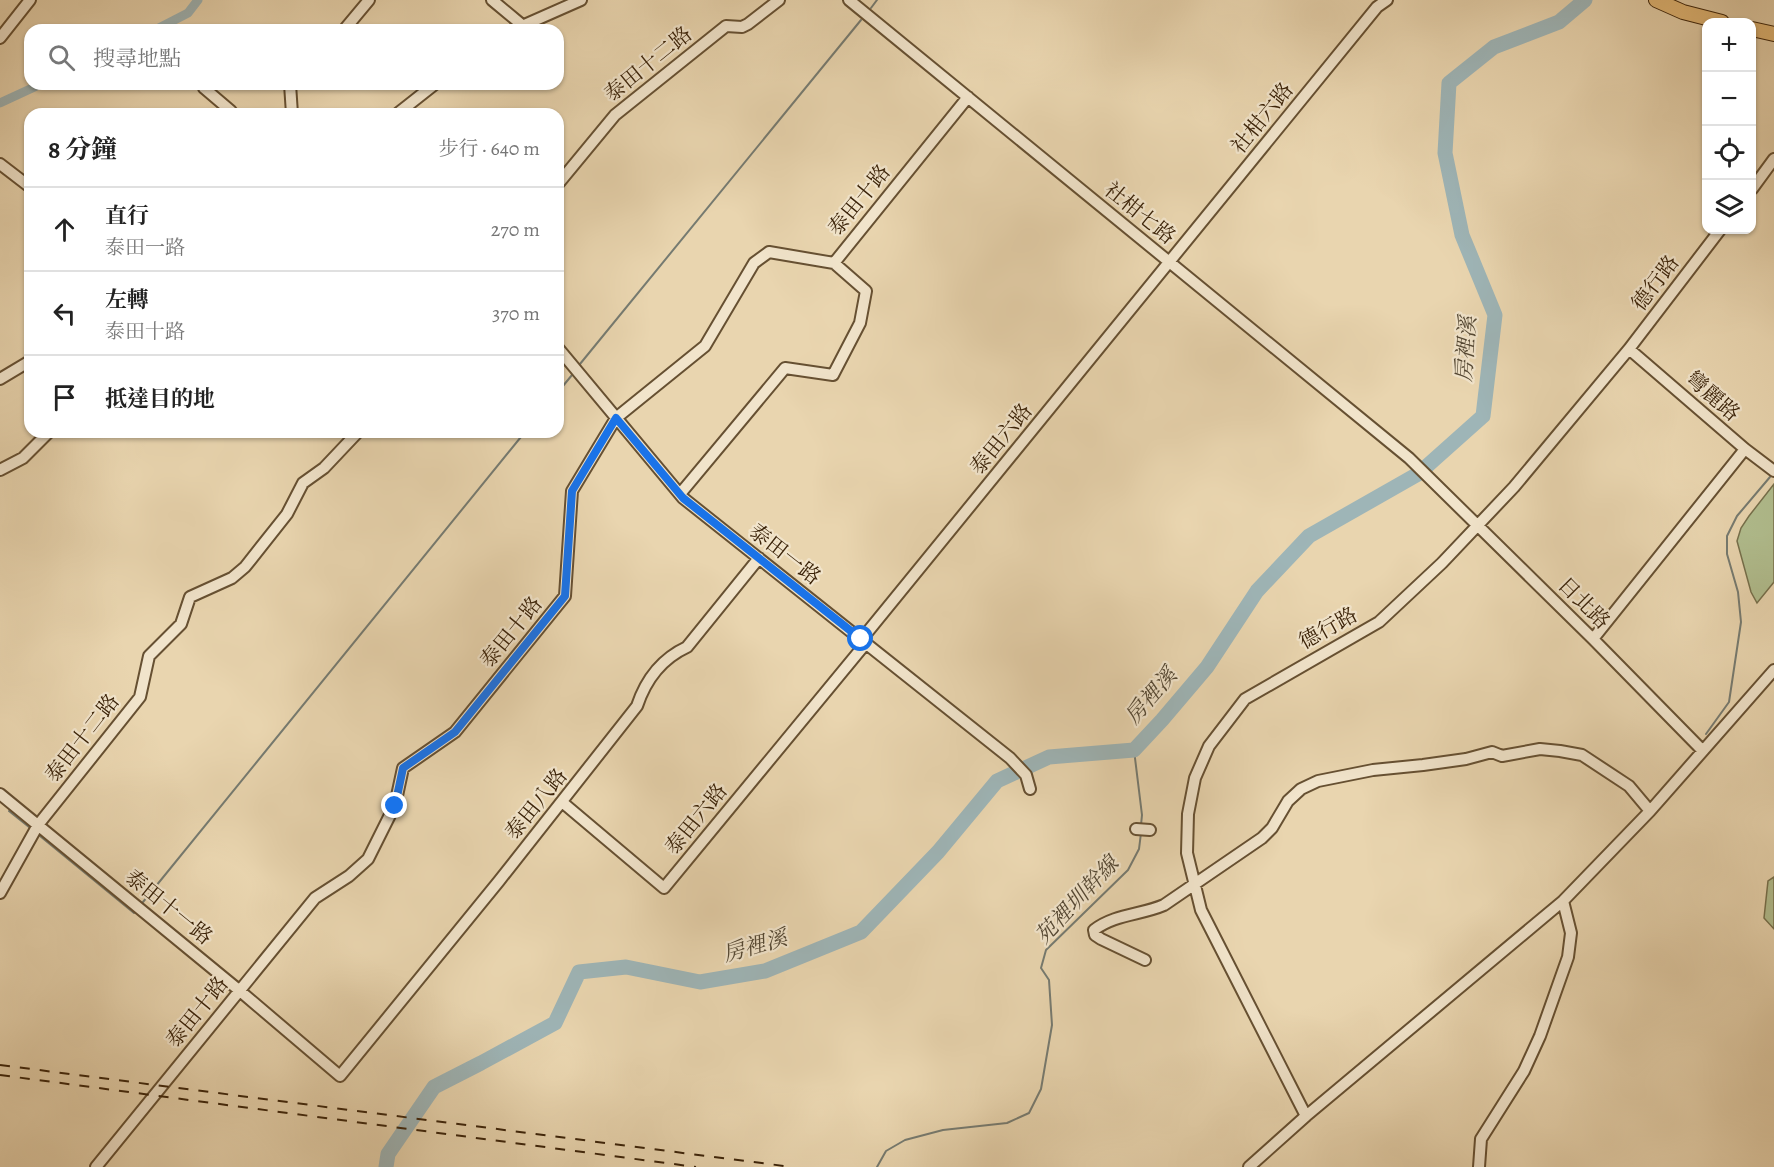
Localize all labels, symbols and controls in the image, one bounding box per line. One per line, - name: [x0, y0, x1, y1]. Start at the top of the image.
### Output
- map controls: [1702, 18, 1756, 234]
- button: +: [1702, 18, 1756, 72]
- street label: 泰田十二路: [598, 20, 698, 108]
- search box: [24, 24, 564, 90]
- icon: search: [45, 41, 78, 74]
- text: 搜尋地點: [93, 44, 181, 74]
- button: −: [1702, 72, 1756, 126]
- street label: 社柑六路: [1225, 77, 1299, 159]
- button: locate: [1702, 126, 1756, 180]
- text: 8 分鐘: [48, 132, 117, 167]
- text: 步行 · 640 m: [439, 135, 540, 162]
- street label: 泰田十路: [822, 159, 896, 241]
- street label: 社柑七路: [1099, 176, 1181, 250]
- button: layers: [1702, 180, 1756, 234]
- text: 直行: [105, 201, 149, 231]
- icon: ahead: [48, 213, 81, 246]
- text: 270 m: [491, 216, 540, 243]
- text: 泰田一路: [105, 234, 185, 261]
- street label: 德行路: [1625, 249, 1685, 317]
- text: 左轉: [105, 285, 149, 315]
- icon: left: [48, 297, 81, 330]
- text: 370 m: [492, 300, 540, 327]
- water label: 房裡溪: [1449, 313, 1483, 383]
- text: 泰田十路: [105, 318, 185, 345]
- street label: 彎麗路: [1680, 365, 1746, 427]
- icon: arrive: [48, 381, 81, 414]
- text: 抵達目的地: [105, 384, 215, 414]
- street label: 泰田六路: [964, 398, 1038, 480]
- street label: 泰田一路: [743, 517, 827, 591]
- street label: 日北路: [1552, 571, 1616, 635]
- street label: 泰田十路: [474, 591, 548, 673]
- street label: 德行路: [1294, 600, 1362, 656]
- route start: [847, 625, 873, 651]
- water label: 房裡溪: [1118, 660, 1185, 731]
- street label: 泰田十二路: [39, 688, 125, 788]
- street label: 泰田八路: [499, 763, 573, 845]
- street label: 泰田六路: [659, 778, 733, 860]
- route end: [381, 792, 407, 818]
- water label: 苑裡圳幹線: [1029, 848, 1127, 950]
- street label: 泰田十一路: [119, 863, 219, 951]
- water label: 房裡溪: [719, 922, 793, 970]
- street label: 泰田十路: [160, 971, 234, 1053]

